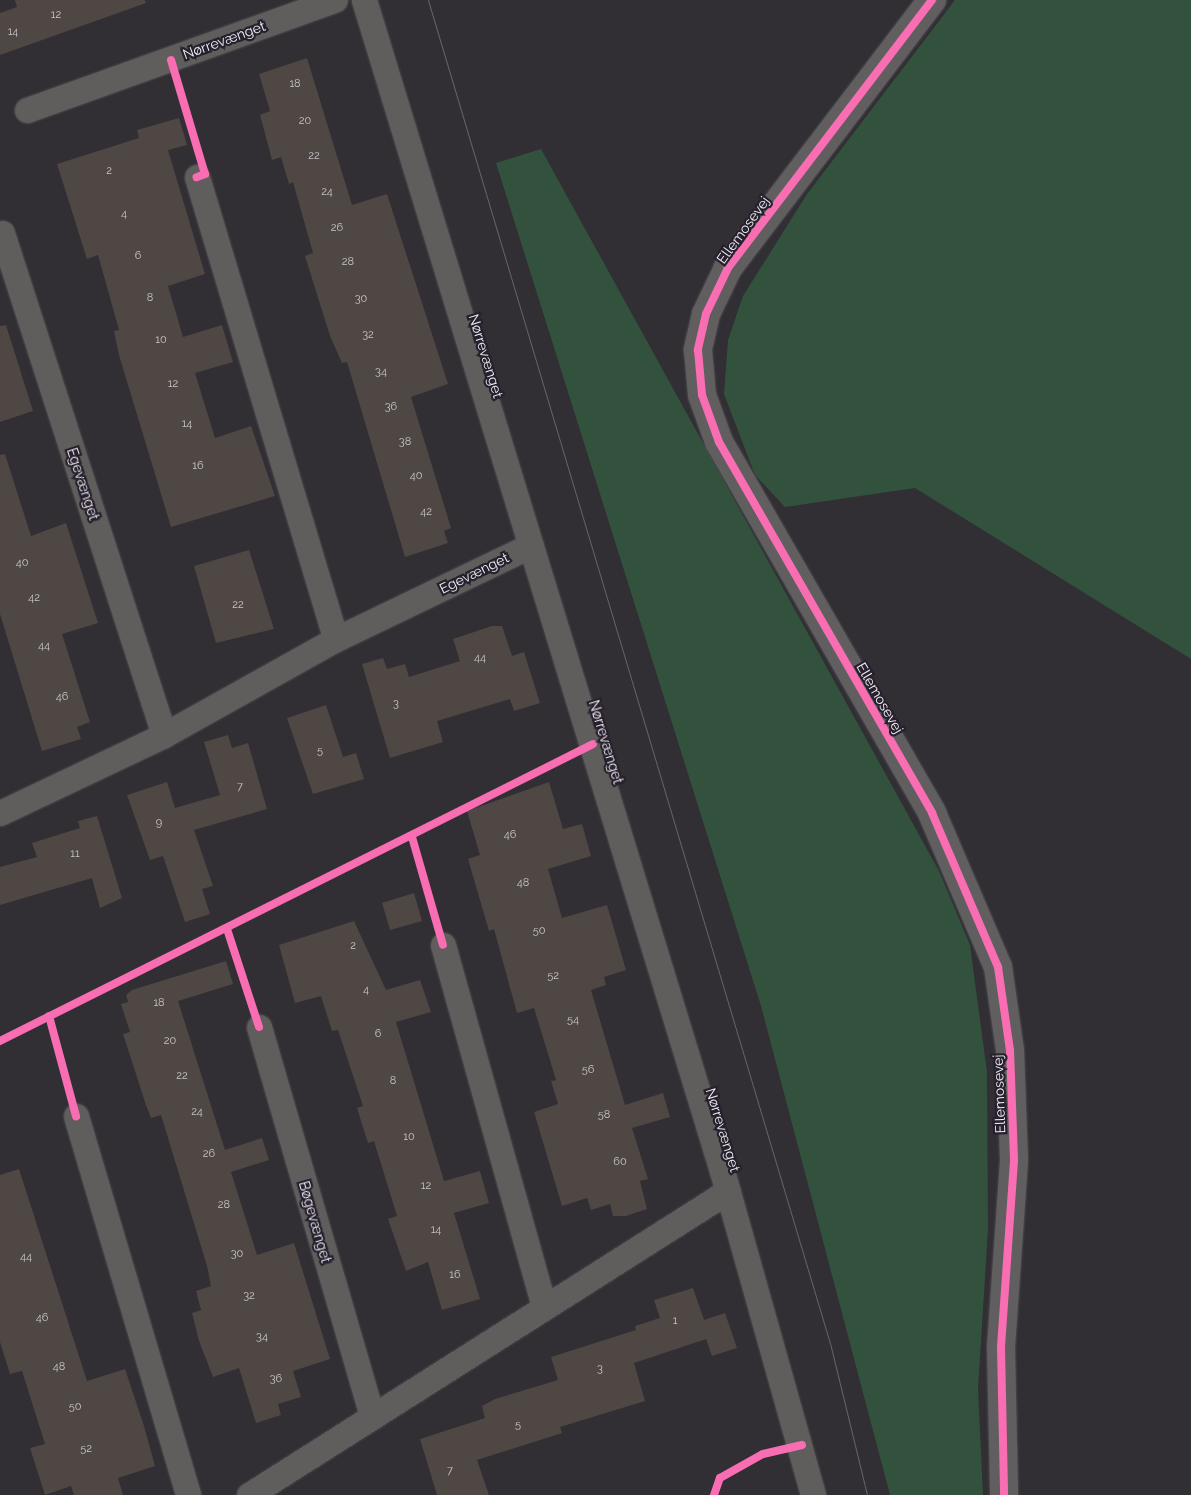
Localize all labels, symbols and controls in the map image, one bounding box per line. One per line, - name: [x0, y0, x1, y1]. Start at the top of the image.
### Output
- house number: 12: [51, 8, 61, 22]
- street label: Nørrevænget: [180, 17, 268, 63]
- house number: 14: [8, 25, 18, 39]
- house number: 18: [289, 77, 301, 91]
- house number: 20: [299, 114, 311, 128]
- house number: 22: [308, 149, 320, 163]
- house number: 2: [106, 164, 112, 178]
- house number: 24: [321, 185, 333, 199]
- street label: Ellemosevej: [713, 193, 773, 267]
- house number: 4: [121, 207, 127, 221]
- house number: 26: [331, 221, 343, 235]
- house number: 6: [135, 249, 141, 263]
- house number: 28: [342, 255, 354, 269]
- house number: 8: [147, 291, 153, 305]
- house number: 30: [355, 292, 367, 306]
- street label: Nørrevænget: [465, 312, 507, 400]
- house number: 32: [362, 328, 374, 342]
- house number: 10: [155, 333, 167, 347]
- house number: 34: [375, 365, 387, 379]
- house number: 12: [168, 377, 178, 391]
- house number: 36: [385, 400, 397, 414]
- house number: 14: [182, 417, 192, 431]
- house number: 38: [399, 435, 411, 449]
- street label: Egevænget: [63, 446, 103, 522]
- house number: 16: [192, 459, 204, 473]
- house number: 40: [410, 469, 422, 483]
- house number: 42: [420, 505, 432, 519]
- street label: Egevænget: [437, 549, 511, 597]
- house number: 40: [16, 556, 28, 570]
- house number: 42: [28, 591, 40, 605]
- house number: 22: [232, 598, 244, 612]
- house number: 44: [38, 639, 50, 653]
- house number: 44: [474, 651, 486, 665]
- street label: Ellemosevej: [853, 660, 907, 736]
- house number: 46: [56, 690, 68, 704]
- house number: 3: [393, 697, 399, 711]
- street label: Nørrevænget: [585, 698, 627, 786]
- house number: 5: [317, 744, 323, 758]
- house number: 7: [237, 780, 243, 794]
- house number: 9: [156, 816, 162, 830]
- house number: 46: [504, 828, 516, 842]
- house number: 11: [70, 847, 80, 861]
- house number: 48: [517, 876, 529, 890]
- house number: 50: [533, 924, 545, 938]
- house number: 2: [350, 939, 356, 953]
- house number: 52: [547, 969, 559, 983]
- house number: 4: [363, 983, 369, 997]
- house number: 18: [153, 996, 165, 1010]
- house number: 54: [567, 1013, 579, 1027]
- house number: 6: [375, 1027, 381, 1041]
- house number: 20: [164, 1034, 176, 1048]
- street label: Ellemosevej: [989, 1054, 1009, 1134]
- house number: 56: [582, 1063, 594, 1077]
- house number: 22: [176, 1069, 188, 1083]
- house number: 8: [390, 1074, 396, 1088]
- street label: Nørrevænget: [702, 1086, 744, 1174]
- house number: 24: [191, 1105, 203, 1119]
- house number: 58: [598, 1108, 610, 1122]
- house number: 10: [403, 1130, 415, 1144]
- house number: 26: [203, 1147, 215, 1161]
- house number: 60: [613, 1155, 627, 1169]
- street label: Bøgevænget: [295, 1179, 335, 1265]
- house number: 12: [421, 1179, 431, 1193]
- house number: 28: [218, 1198, 230, 1212]
- house number: 14: [431, 1223, 441, 1237]
- house number: 30: [231, 1247, 243, 1261]
- house number: 44: [20, 1250, 32, 1264]
- house number: 16: [449, 1268, 461, 1282]
- house number: 32: [243, 1289, 255, 1303]
- house number: 46: [36, 1311, 48, 1325]
- house number: 1: [673, 1314, 677, 1328]
- house number: 34: [256, 1330, 268, 1344]
- house number: 48: [53, 1360, 65, 1374]
- house number: 3: [597, 1362, 603, 1376]
- house number: 36: [270, 1372, 282, 1386]
- house number: 50: [69, 1400, 81, 1414]
- house number: 5: [515, 1418, 521, 1432]
- house number: 52: [80, 1442, 92, 1456]
- house number: 7: [447, 1464, 453, 1478]

